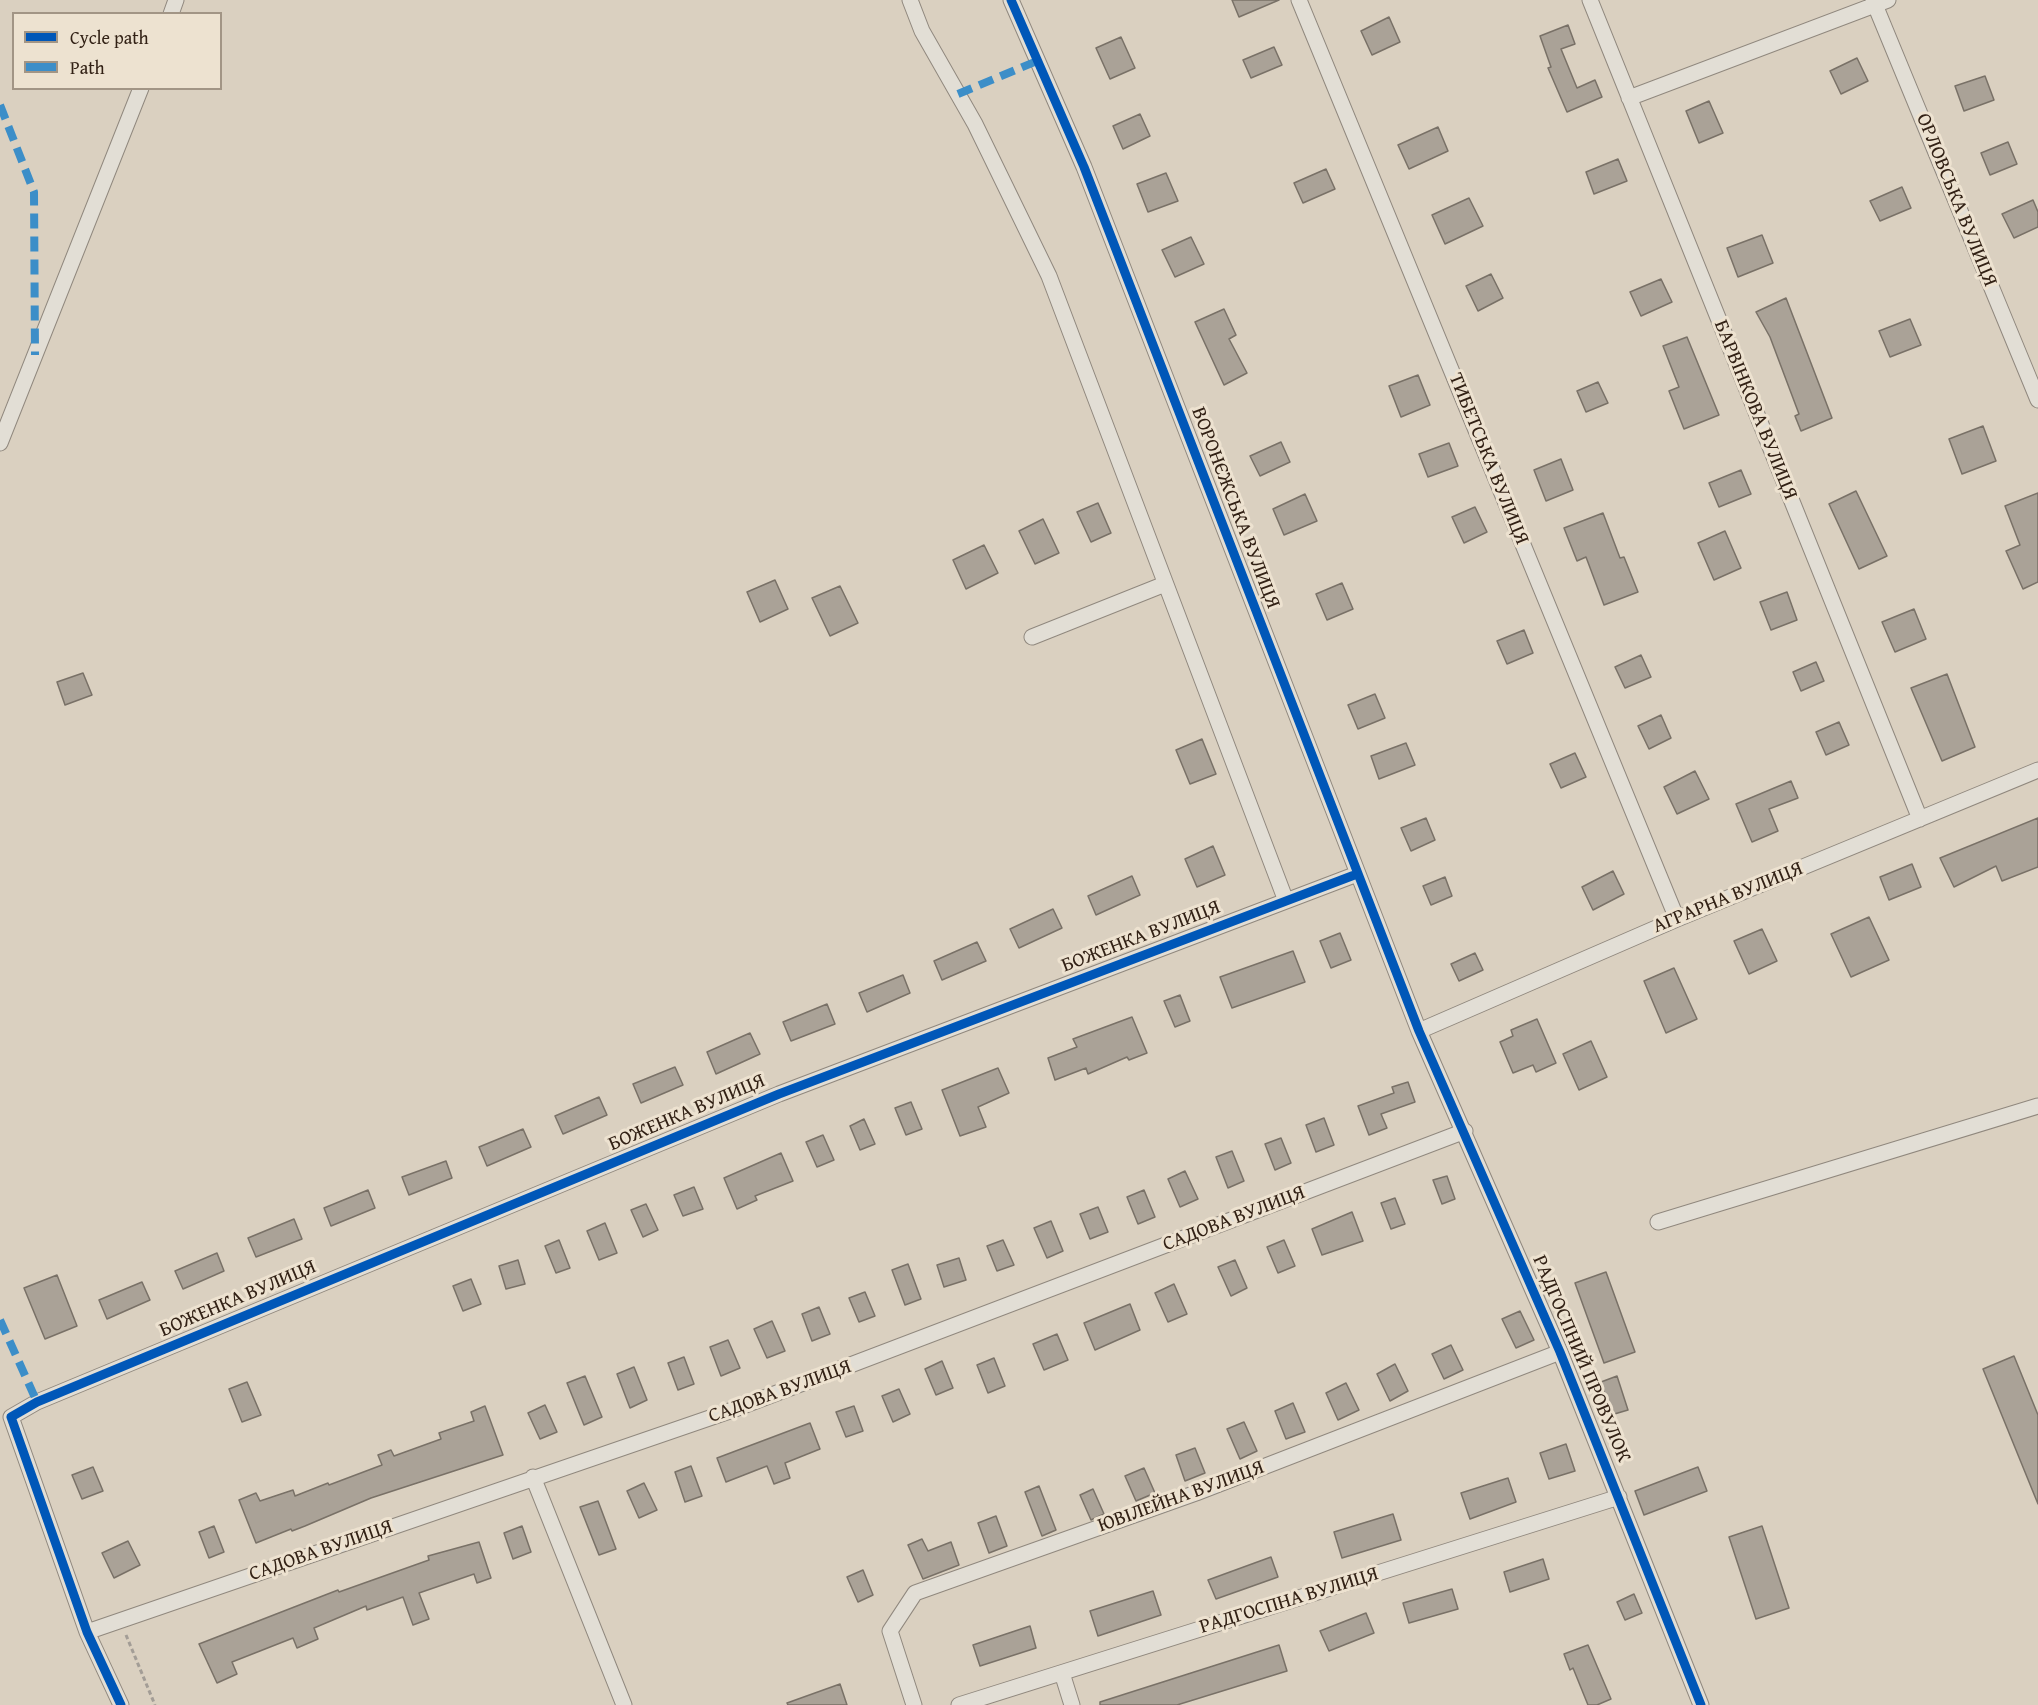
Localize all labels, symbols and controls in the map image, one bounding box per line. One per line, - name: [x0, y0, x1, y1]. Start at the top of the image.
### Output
- legend: [12, 12, 222, 90]
- text: Cycle path: [70, 24, 149, 51]
- text: Path: [70, 54, 105, 81]
- street label: ОРЛОВСЬКА ВУЛИЦЯ: [1910, 110, 2002, 290]
- street label: БАРВІНКОВА ВУЛИЦЯ: [1708, 317, 1802, 503]
- street label: ТИБЕТСЬКА ВУЛИЦЯ: [1443, 370, 1533, 548]
- street label: ВОРОНЄЖСЬКА ВУЛИЦЯ: [1186, 404, 1284, 612]
- street label: АГРАРНА ВУЛИЦЯ: [1650, 857, 1806, 939]
- street label: БОЖЕНКА ВУЛИЦЯ: [1058, 896, 1224, 978]
- street label: БОЖЕНКА ВУЛИЦЯ: [605, 1069, 769, 1157]
- street label: САДОВА ВУЛИЦЯ: [1160, 1181, 1308, 1257]
- street label: РАДГОСПНИЙ ПРОВУЛОК: [1527, 1252, 1635, 1466]
- street label: БОЖЕНКА ВУЛИЦЯ: [156, 1255, 320, 1343]
- street label: САДОВА ВУЛИЦЯ: [705, 1355, 855, 1429]
- street label: ЮВІЛЕЙНА ВУЛИЦЯ: [1095, 1456, 1267, 1538]
- street label: САДОВА ВУЛИЦЯ: [246, 1515, 396, 1587]
- street label: РАДГОСПНА ВУЛИЦЯ: [1197, 1562, 1381, 1640]

